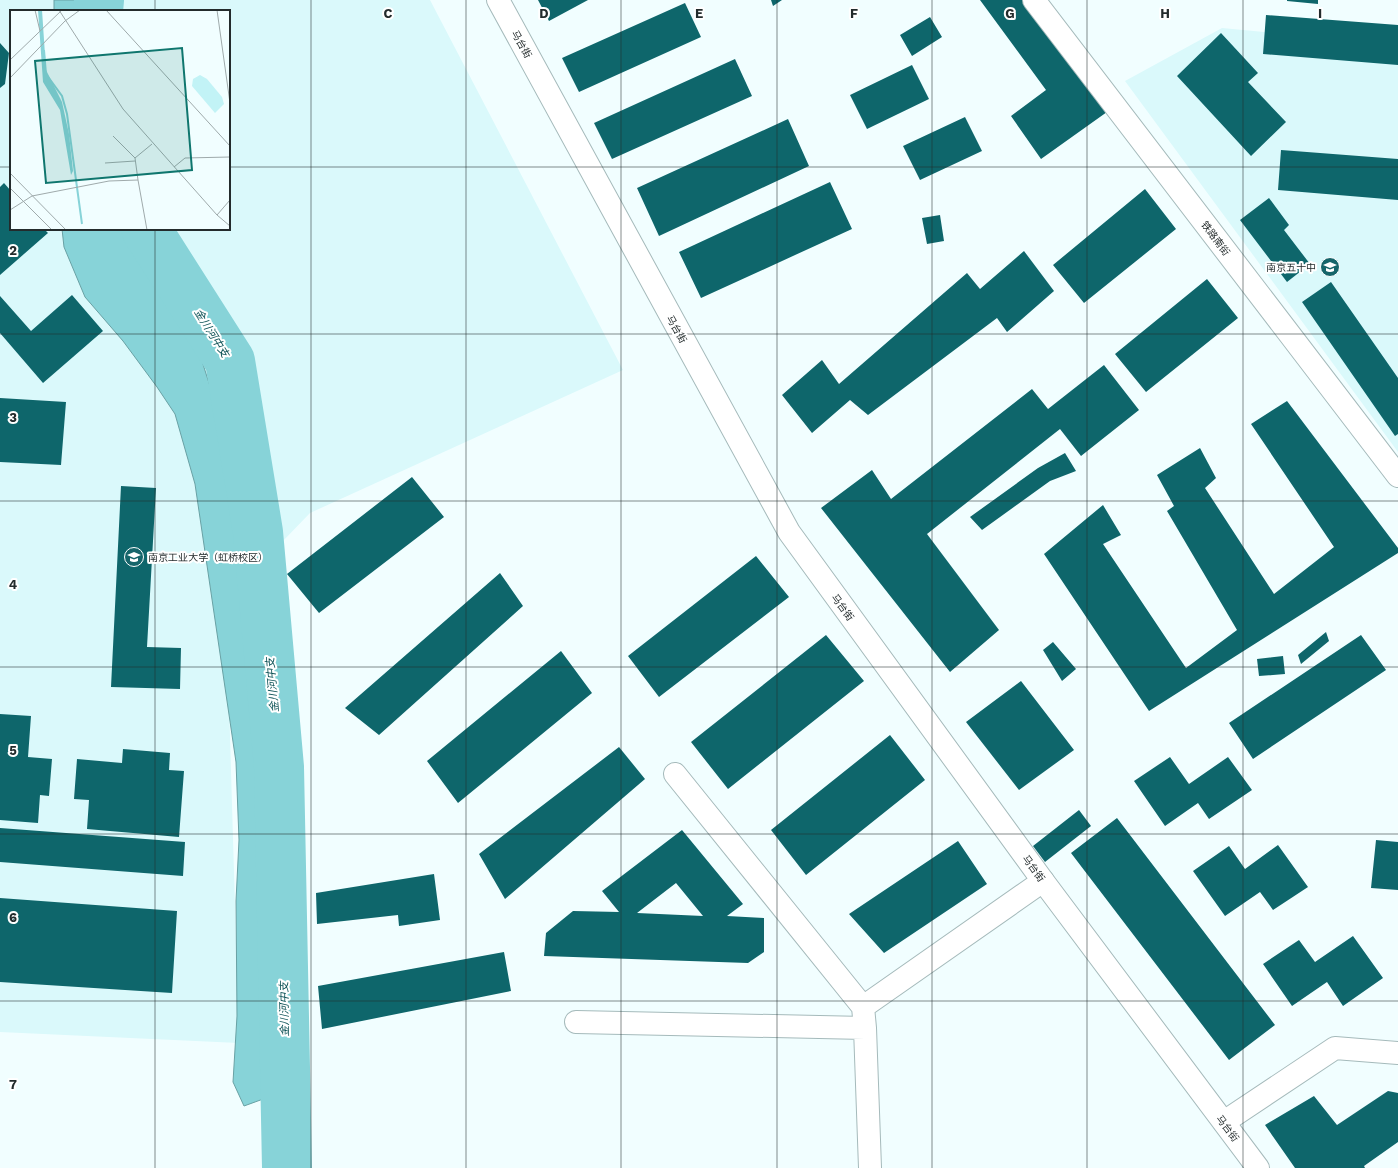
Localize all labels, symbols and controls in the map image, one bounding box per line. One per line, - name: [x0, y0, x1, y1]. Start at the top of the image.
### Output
- text: C: [384, 6, 393, 21]
- text: D: [539, 6, 549, 21]
- text: E: [695, 6, 703, 21]
- text: F: [850, 6, 858, 21]
- text: G: [1005, 6, 1015, 21]
- text: H: [1160, 6, 1170, 21]
- text: I: [1318, 6, 1322, 21]
- inset map: [10, 10, 230, 230]
- street label: 马台街: [509, 28, 534, 60]
- street label: 铁路南街: [1199, 219, 1232, 258]
- text: 2: [9, 243, 17, 258]
- school or university icon: 南京五十中: [1319, 256, 1341, 278]
- place label: 南京五十中: [1266, 262, 1316, 273]
- water label: 金川河中支: [191, 306, 233, 362]
- street label: 马台街: [664, 313, 689, 345]
- text: 3: [9, 410, 17, 425]
- school or university icon: 南京工业大学（虹桥校区）: [123, 546, 145, 568]
- place label: 南京工业大学（虹桥校区）: [148, 552, 268, 563]
- text: 4: [9, 577, 18, 592]
- street label: 马台街: [829, 592, 856, 623]
- water label: 金川河中支: [263, 655, 281, 713]
- text: 5: [9, 743, 17, 758]
- street label: 马台街: [1020, 853, 1047, 884]
- text: 6: [9, 910, 17, 925]
- water label: 金川河中支: [277, 979, 291, 1037]
- text: 7: [9, 1077, 17, 1092]
- street label: 马台街: [1214, 1113, 1241, 1144]

